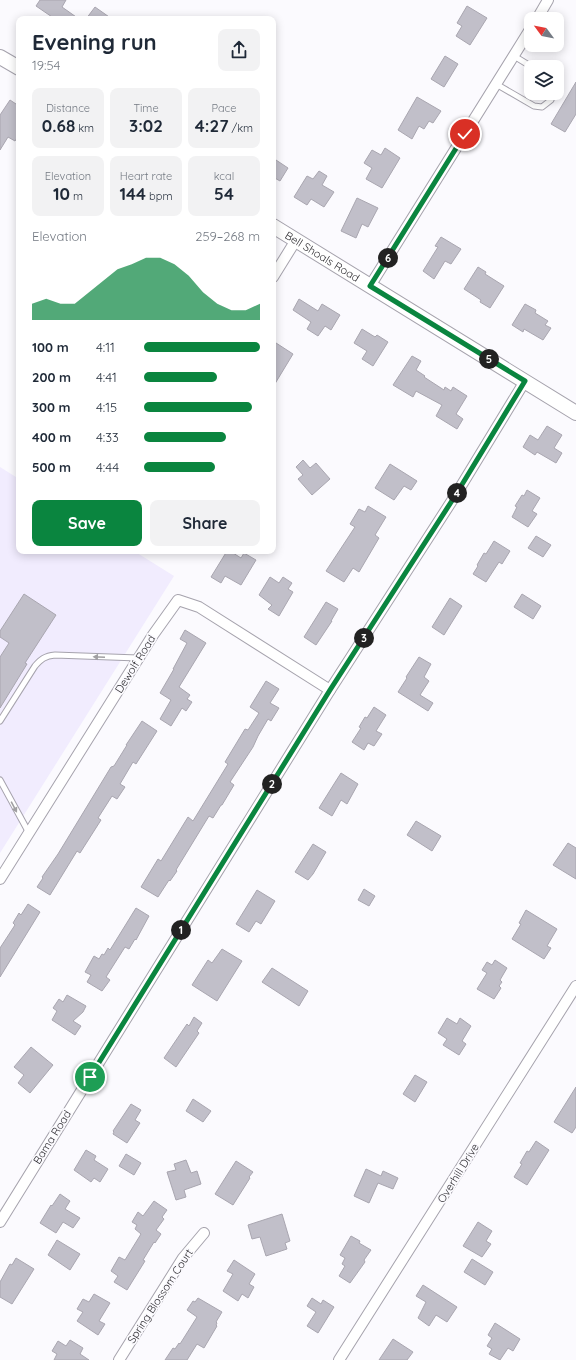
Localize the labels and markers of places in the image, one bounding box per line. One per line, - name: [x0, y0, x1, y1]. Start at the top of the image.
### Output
- pin: [448, 117, 482, 151]
- pin: 6: [378, 248, 398, 268]
- pin: 5: [479, 349, 499, 369]
- pin: 4: [447, 483, 467, 503]
- pin: 3: [354, 628, 374, 648]
- pin: 2: [262, 774, 282, 794]
- pin: 1: [171, 920, 191, 940]
- pin: [73, 1060, 107, 1094]

